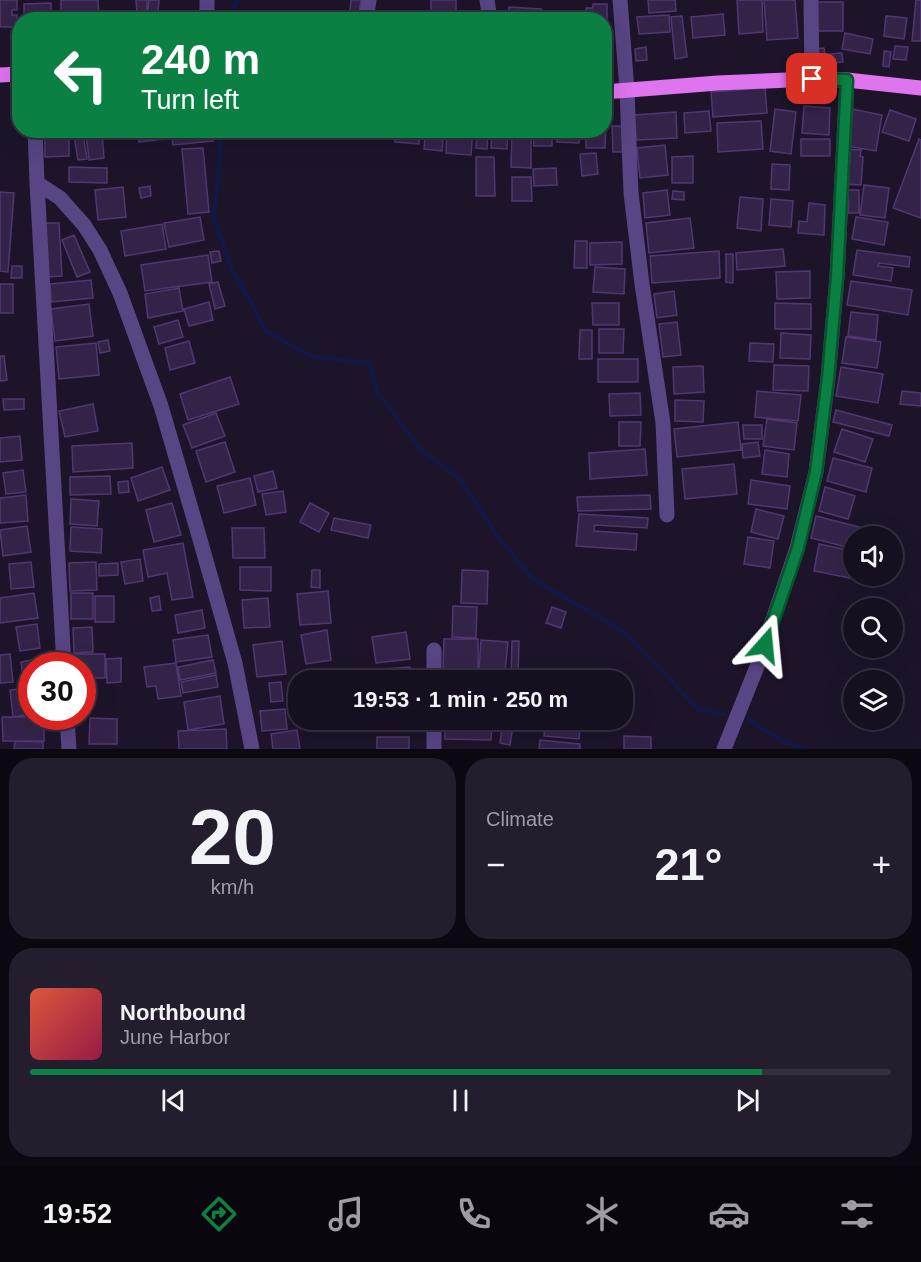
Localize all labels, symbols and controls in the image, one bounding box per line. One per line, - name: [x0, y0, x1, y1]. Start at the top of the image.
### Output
- icon: left: [42, 36, 120, 114]
- text: 240 m: [141, 36, 260, 83]
- pin: [786, 53, 837, 104]
- icon: arrive: [795, 62, 828, 95]
- text: Turn left: [141, 85, 239, 115]
- map controls: [843, 526, 903, 730]
- button: sound: [843, 526, 903, 586]
- button: search: [843, 598, 903, 658]
- position arrow: [733, 613, 797, 677]
- speed limit sign: 30: [18, 652, 96, 730]
- button: layers: [843, 670, 903, 730]
- text: 19:53 · 1 min · 250 m: [353, 687, 568, 712]
- text: 20: [189, 793, 276, 881]
- text: Climate: [486, 808, 554, 830]
- text: 21°: [654, 839, 723, 890]
- text: −: [486, 846, 505, 883]
- text: +: [872, 846, 891, 883]
- text: km/h: [211, 876, 254, 898]
- text: Northbound: [120, 1000, 246, 1025]
- text: June Harbor: [120, 1026, 230, 1048]
- icon: previous: [157, 1084, 190, 1117]
- icon: pause: [444, 1084, 477, 1117]
- icon: next: [731, 1084, 764, 1117]
- icon: directions: [198, 1193, 240, 1235]
- icon: music: [325, 1193, 367, 1235]
- icon: phone: [453, 1193, 495, 1235]
- icon: climate: [581, 1193, 623, 1235]
- icon: car: [708, 1193, 750, 1235]
- icon: filters: [836, 1193, 878, 1235]
- text: 19:52: [43, 1199, 112, 1229]

